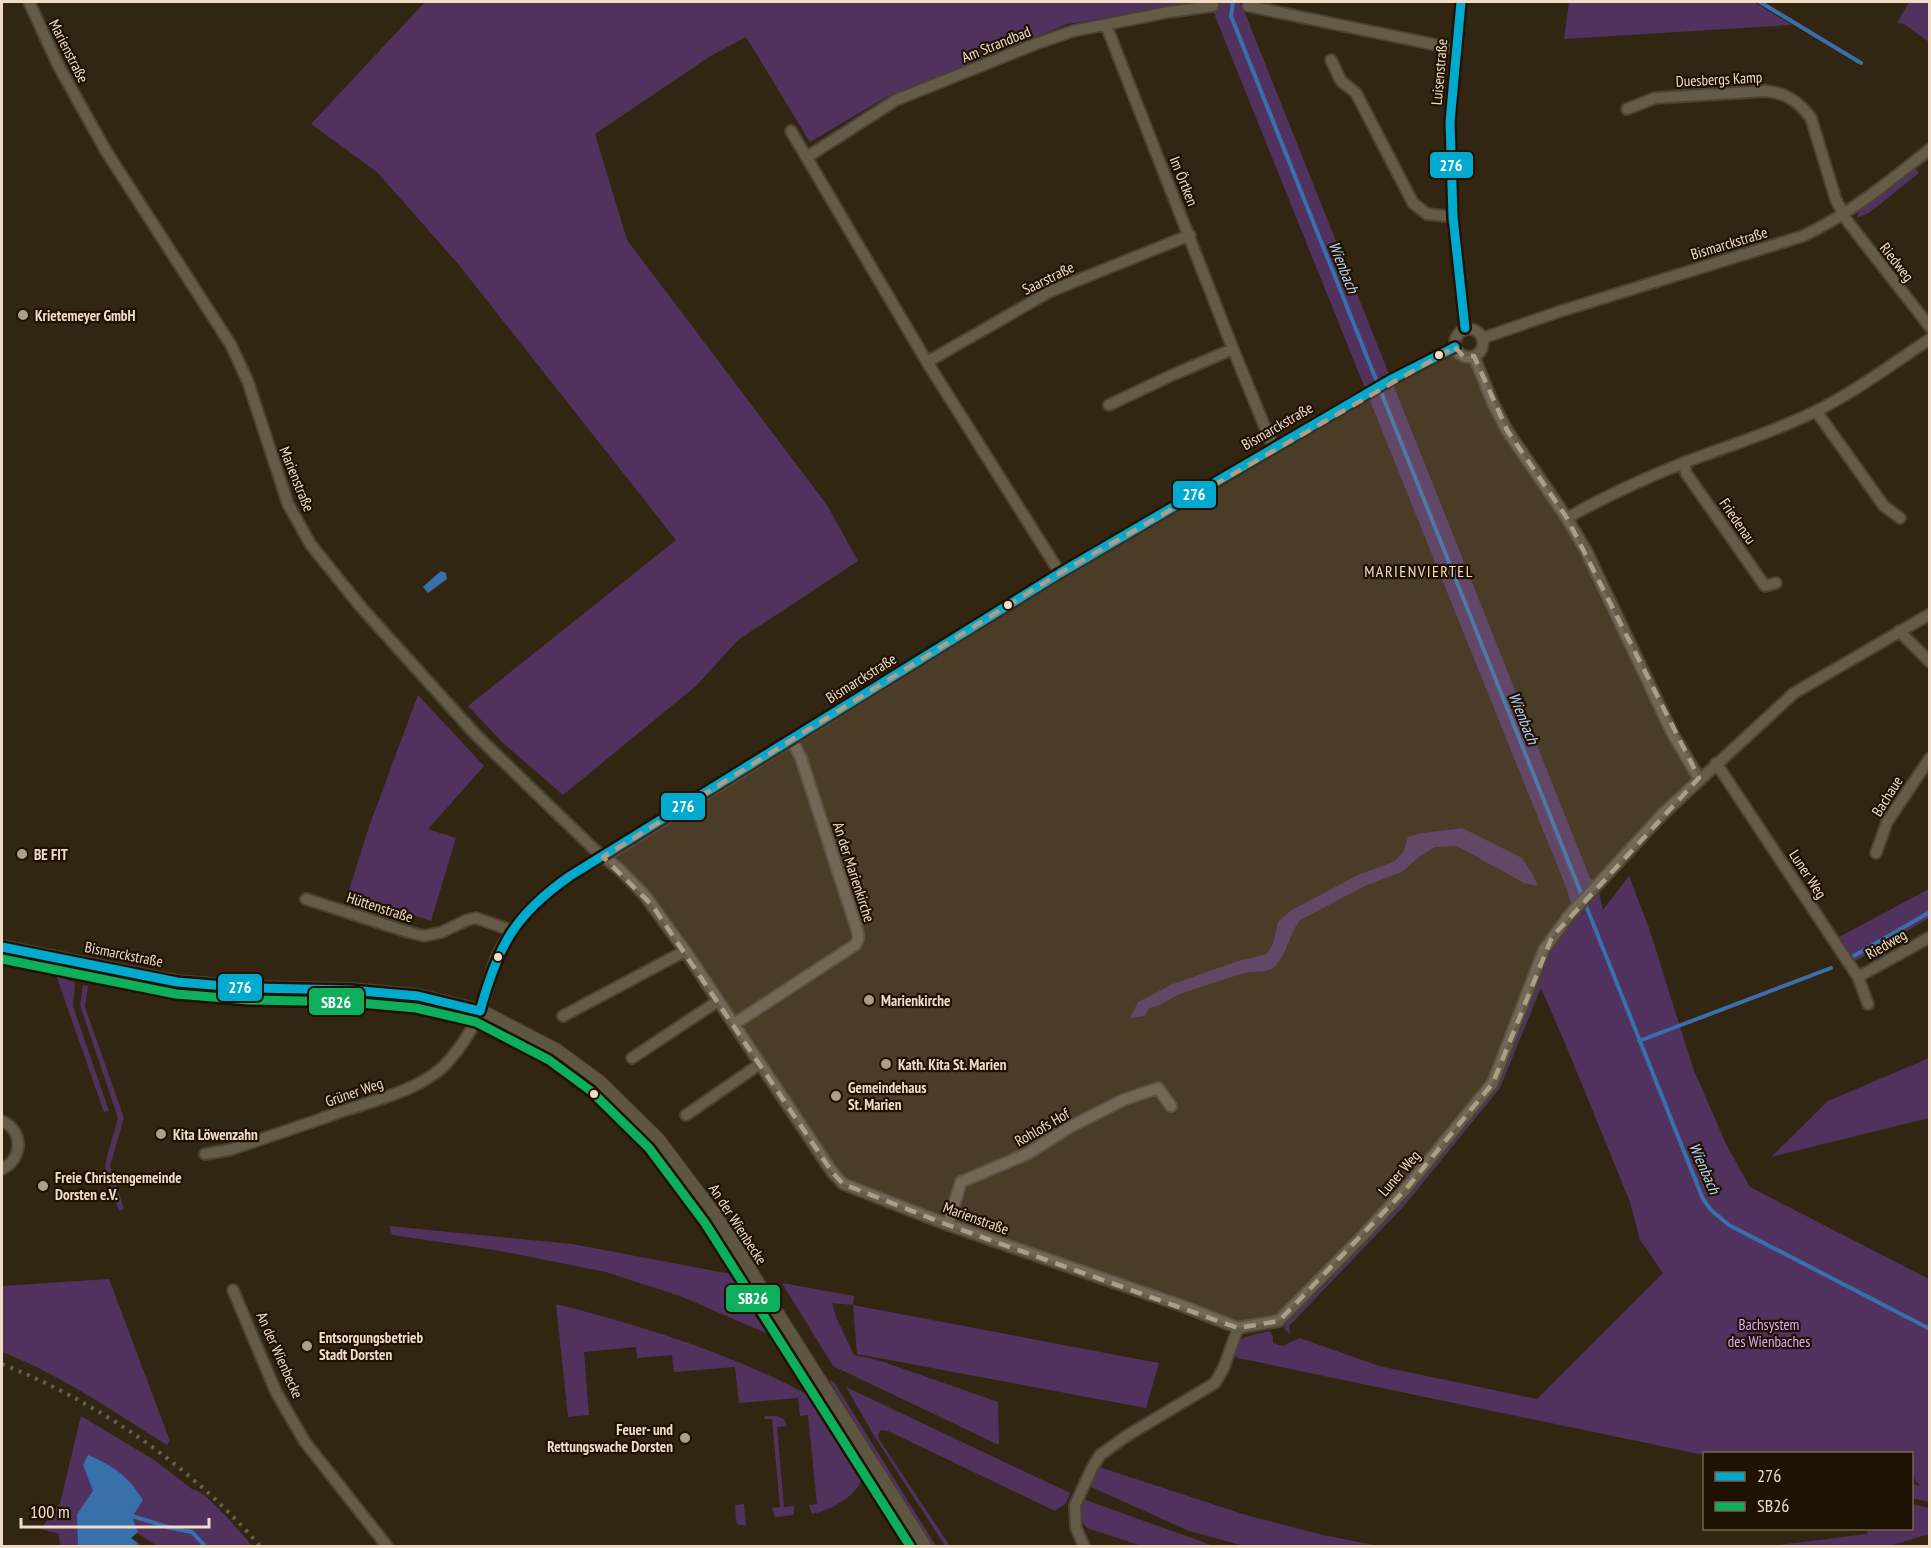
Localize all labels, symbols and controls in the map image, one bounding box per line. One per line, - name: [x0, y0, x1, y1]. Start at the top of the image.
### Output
- street label: Marienstraße: [45, 16, 93, 86]
- street label: Am Strandbad: [959, 22, 1033, 66]
- street label: Luisenstraße: [1427, 38, 1451, 106]
- street label: Duesbergs Kamp: [1675, 67, 1763, 91]
- line badge: 276: [1429, 151, 1474, 179]
- street label: Im Örtken: [1166, 153, 1202, 209]
- text: 276: [1440, 155, 1463, 175]
- street label: Bismarckstraße: [1688, 222, 1770, 264]
- water label: Wienbach: [1325, 238, 1364, 297]
- street label: Riedweg: [1876, 239, 1918, 285]
- street label: Saarstraße: [1019, 257, 1077, 299]
- place label: Krietemeyer GmbH: [35, 306, 136, 325]
- marker: Krietemeyer GmbH: [16, 308, 30, 322]
- unlabelled marker: [1433, 349, 1445, 361]
- street label: Bismarckstraße: [1238, 398, 1316, 454]
- street label: Marienstraße: [275, 444, 319, 514]
- line badge: 276: [1172, 480, 1217, 509]
- text: 276: [1183, 484, 1206, 504]
- street label: Friedenau: [1715, 494, 1761, 548]
- district label: MARIENVIERTEL: [1364, 561, 1474, 581]
- unlabelled marker: [1002, 599, 1014, 611]
- street label: Bismarckstraße: [822, 649, 900, 707]
- water label: Wienbach: [1505, 689, 1544, 748]
- street label: Bachaue: [1867, 772, 1907, 820]
- line badge: 276: [660, 792, 706, 821]
- text: 276: [672, 796, 695, 816]
- street label: An der Marienkirche: [829, 820, 879, 924]
- place label: BE FIT: [34, 845, 68, 864]
- street label: Luner Weg: [1785, 846, 1831, 902]
- marker: BE FIT: [15, 847, 29, 861]
- street label: Hüttenstraße: [345, 887, 415, 927]
- street label: Riedweg: [1862, 925, 1910, 963]
- street label: Bismarckstraße: [83, 937, 165, 971]
- unlabelled marker: [492, 951, 504, 963]
- line badge: 276: [217, 973, 263, 1002]
- text: 276: [229, 977, 252, 997]
- line badge: SB26: [308, 987, 365, 1016]
- place label: Marienkirche: [881, 991, 950, 1010]
- text: SB26: [321, 992, 351, 1012]
- marker: Marienkirche: [862, 993, 876, 1007]
- place label: Kath. Kita St. Marien: [898, 1055, 1007, 1074]
- marker: Kath. Kita St. Marien: [879, 1057, 893, 1071]
- street label: Grüner Weg: [323, 1073, 385, 1111]
- place label: Gemeindehaus St. Marien: [848, 1078, 926, 1114]
- unlabelled marker: [588, 1088, 600, 1100]
- marker: Gemeindehaus St. Marien: [829, 1089, 843, 1103]
- street label: Rohlofs Hof: [1011, 1103, 1074, 1150]
- place label: Kita Löwenzahn: [173, 1125, 258, 1144]
- marker: Kita Löwenzahn: [154, 1127, 168, 1141]
- water label: Wienbach: [1685, 1139, 1725, 1198]
- street label: Luner Weg: [1374, 1146, 1424, 1200]
- place label: Freie Christengemeinde Dorsten e.V.: [55, 1168, 182, 1204]
- marker: Freie Christengemeinde Dorsten e.V.: [36, 1179, 50, 1193]
- street label: An der Wienbecke: [705, 1180, 771, 1268]
- street label: Marienstraße: [941, 1197, 1011, 1239]
- line badge: SB26: [725, 1284, 781, 1313]
- text: SB26: [738, 1288, 768, 1308]
- street label: An der Wienbecke: [253, 1309, 307, 1401]
- park label: Bachsystem des Wienbaches: [1728, 1315, 1810, 1351]
- place label: Entsorgungsbetrieb Stadt Dorsten: [319, 1328, 423, 1364]
- marker: Entsorgungsbetrieb Stadt Dorsten: [300, 1339, 314, 1353]
- place label: Feuer- und Rettungswache Dorsten: [547, 1420, 673, 1456]
- marker: Feuer- und Rettungswache Dorsten: [678, 1431, 692, 1445]
- legend: [1703, 1452, 1913, 1530]
- text: 276: [1757, 1464, 1781, 1487]
- scale bar: [21, 1491, 208, 1529]
- text: SB26: [1757, 1494, 1789, 1517]
- text: 100 m: [30, 1500, 70, 1523]

